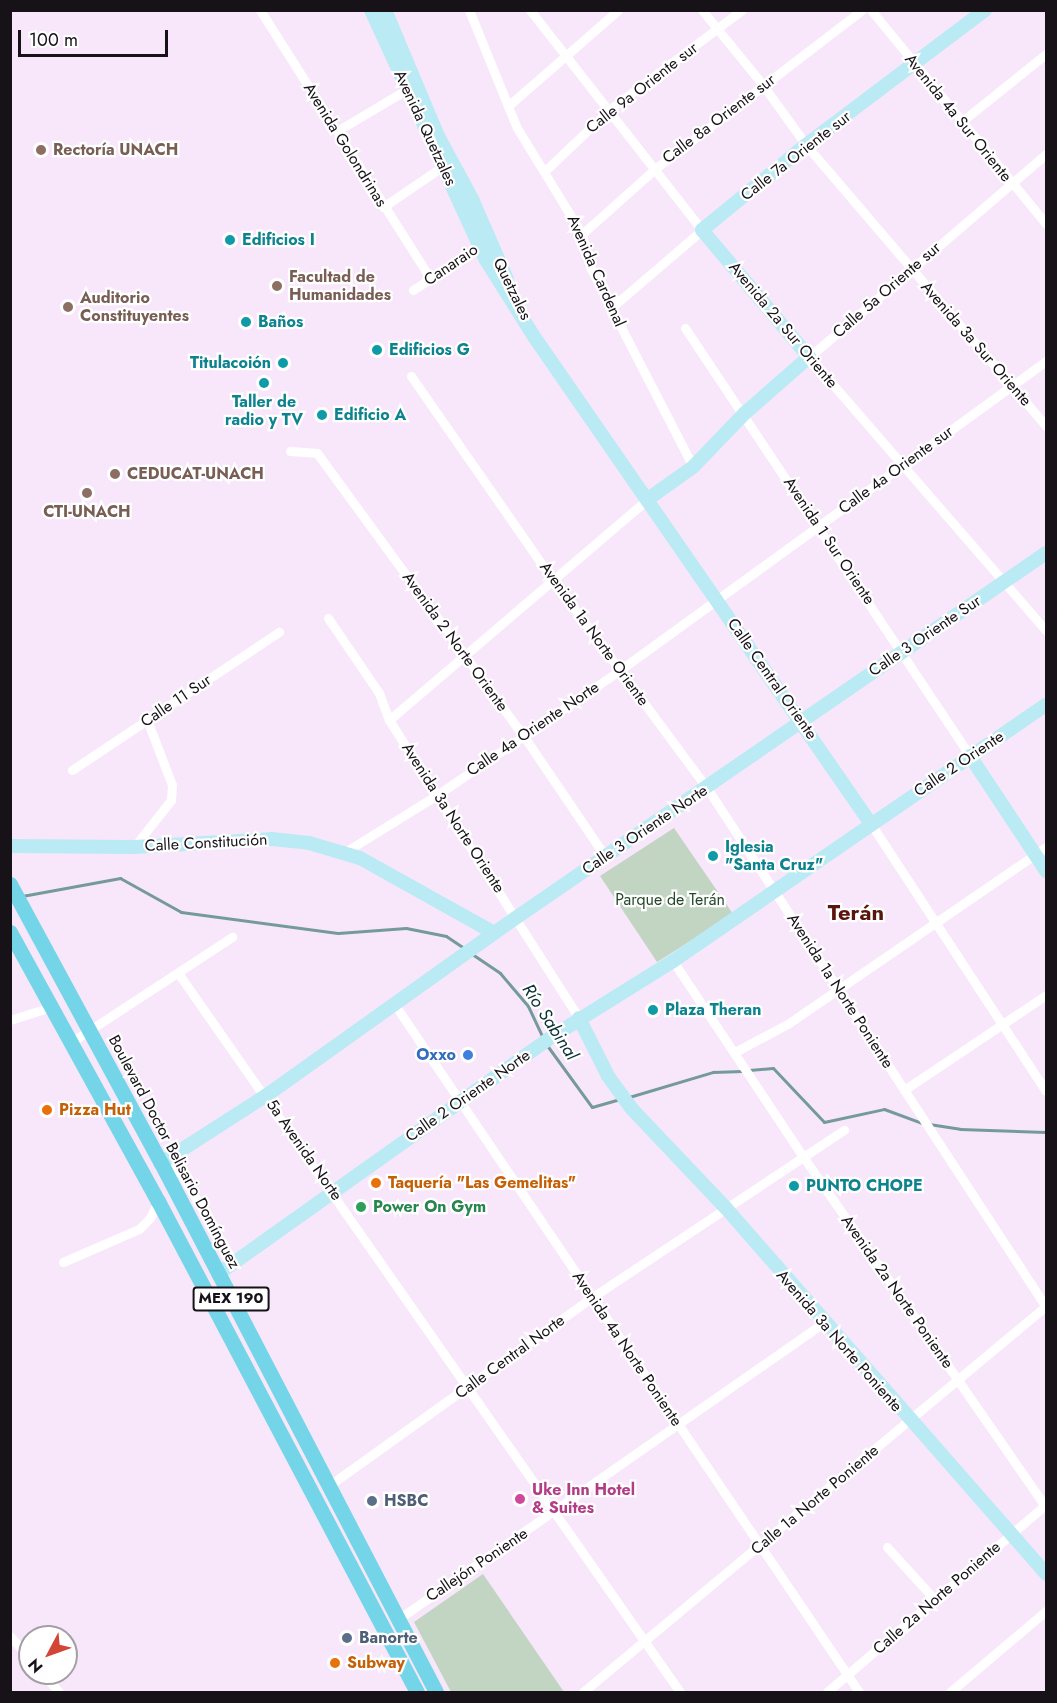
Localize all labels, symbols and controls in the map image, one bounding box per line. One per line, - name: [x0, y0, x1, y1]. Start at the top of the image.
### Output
- scale bar: [21, 18, 171, 56]
- text: 100 m: [29, 27, 78, 53]
- street label: Calle 9a Oriente sur: [582, 38, 702, 138]
- street label: Avenida 4a Sur Oriente: [900, 50, 1016, 186]
- street label: Avenida Quetzales: [390, 67, 460, 189]
- street label: Calle 8a Oriente sur: [659, 70, 779, 168]
- street label: Avenida Golondrinas: [299, 80, 391, 210]
- street label: Calle 7a Oriente sur: [737, 107, 855, 205]
- place label: Rectoría UNACH: [53, 140, 178, 160]
- marker: Rectoría UNACH: [34, 143, 48, 157]
- street label: Avenida Cardenal: [563, 212, 629, 330]
- place label: Edificios I: [242, 230, 315, 250]
- marker: Edificios I: [223, 233, 237, 247]
- street label: Calle 5a Oriente sur: [829, 238, 945, 342]
- street label: Canaraio: [420, 240, 482, 290]
- street label: Quetzales: [489, 255, 535, 323]
- street label: Avenida 2a Sur Oriente: [725, 258, 841, 392]
- place label: Facultad de Humanidades: [289, 267, 391, 305]
- street label: Avenida 3a Sur Oriente: [917, 278, 1035, 410]
- marker: Facultad de Humanidades: [270, 279, 284, 293]
- place label: Auditorio Constituyentes: [80, 288, 189, 326]
- marker: Auditorio Constituyentes: [61, 300, 75, 314]
- place label: Baños: [258, 312, 303, 332]
- marker: Baños: [239, 315, 253, 329]
- place label: Edificios G: [389, 340, 470, 360]
- marker: Edificios G: [370, 343, 384, 357]
- place label: Titulacoión: [190, 353, 271, 373]
- marker: Titulacoión: [276, 356, 290, 370]
- marker: Taller de radio y TV: [257, 376, 271, 390]
- place label: Taller de radio y TV: [225, 392, 303, 430]
- place label: Edificio A: [334, 405, 406, 425]
- marker: Edificio A: [315, 408, 329, 422]
- street label: Calle 4a Oriente sur: [835, 422, 957, 518]
- place label: CEDUCAT-UNACH: [127, 464, 264, 484]
- marker: CEDUCAT-UNACH: [108, 467, 122, 481]
- street label: Avenida 1 Sur Oriente: [779, 474, 879, 608]
- marker: CTI-UNACH: [80, 486, 94, 500]
- place label: CTI-UNACH: [43, 502, 131, 522]
- street label: Avenida 1a Norte Oriente: [535, 558, 653, 710]
- street label: Avenida 2 Norte Oriente: [398, 569, 512, 715]
- street label: Calle 3 Oriente Sur: [865, 591, 985, 681]
- street label: Calle Central Oriente: [723, 615, 821, 743]
- street label: Calle 11 Sur: [137, 670, 215, 732]
- street label: Calle 4a Oriente Norte: [463, 678, 603, 780]
- street label: Calle 2 Oriente: [911, 727, 1007, 801]
- street label: Avenida 3a Norte Oriente: [397, 740, 509, 896]
- street label: Calle 3 Oriente Norte: [579, 781, 711, 879]
- street label: Calle Constitución: [144, 830, 268, 856]
- place label: Iglesia "Santa Cruz": [725, 837, 823, 875]
- marker: Iglesia "Santa Cruz": [706, 849, 720, 863]
- park label: Parque de Terán: [615, 890, 725, 910]
- district label: Terán: [828, 900, 884, 926]
- street label: Avenida 1a Norte Poniente: [783, 910, 897, 1072]
- water label: Río Sabinal: [517, 980, 583, 1064]
- place label: Plaza Theran: [665, 1000, 761, 1020]
- marker: Plaza Theran: [646, 1003, 660, 1017]
- street label: Boulevard Doctor Belisario Domínguez: [104, 1032, 244, 1272]
- place label: Oxxo: [416, 1045, 456, 1065]
- street label: Calle 2 Oriente Norte: [402, 1046, 534, 1146]
- marker: Oxxo: [461, 1048, 475, 1062]
- street label: 5a Avenida Norte: [262, 1096, 346, 1204]
- place label: Pizza Hut: [59, 1100, 131, 1120]
- marker: Pizza Hut: [40, 1103, 54, 1117]
- place label: Taquería "Las Gemelitas": [388, 1173, 576, 1193]
- marker: Taquería "Las Gemelitas": [369, 1176, 383, 1190]
- place label: PUNTO CHOPE: [806, 1176, 923, 1196]
- marker: PUNTO CHOPE: [787, 1179, 801, 1193]
- place label: Power On Gym: [373, 1197, 486, 1217]
- marker: Power On Gym: [354, 1200, 368, 1214]
- street label: Avenida 2a Norte Poniente: [837, 1212, 957, 1372]
- street label: Avenida 3a Norte Poniente: [772, 1266, 906, 1416]
- street label: Avenida 4a Norte Poniente: [568, 1268, 686, 1430]
- road number: MEX 190: [192, 1287, 270, 1311]
- street label: Calle Central Norte: [451, 1311, 569, 1403]
- street label: Calle 1a Norte Poniente: [747, 1441, 883, 1559]
- place label: Uke Inn Hotel & Suites: [532, 1480, 635, 1518]
- place label: HSBC: [384, 1491, 428, 1511]
- marker: Uke Inn Hotel & Suites: [513, 1492, 527, 1506]
- marker: HSBC: [365, 1494, 379, 1508]
- street label: Callejón Poniente: [423, 1524, 531, 1606]
- street label: Calle 2a Norte Poniente: [869, 1537, 1005, 1659]
- north arrow: [18, 1625, 78, 1685]
- place label: Banorte: [359, 1628, 418, 1648]
- marker: Banorte: [340, 1631, 354, 1645]
- text: N: [23, 1653, 48, 1678]
- place label: Subway: [347, 1653, 405, 1673]
- marker: Subway: [328, 1656, 342, 1670]

